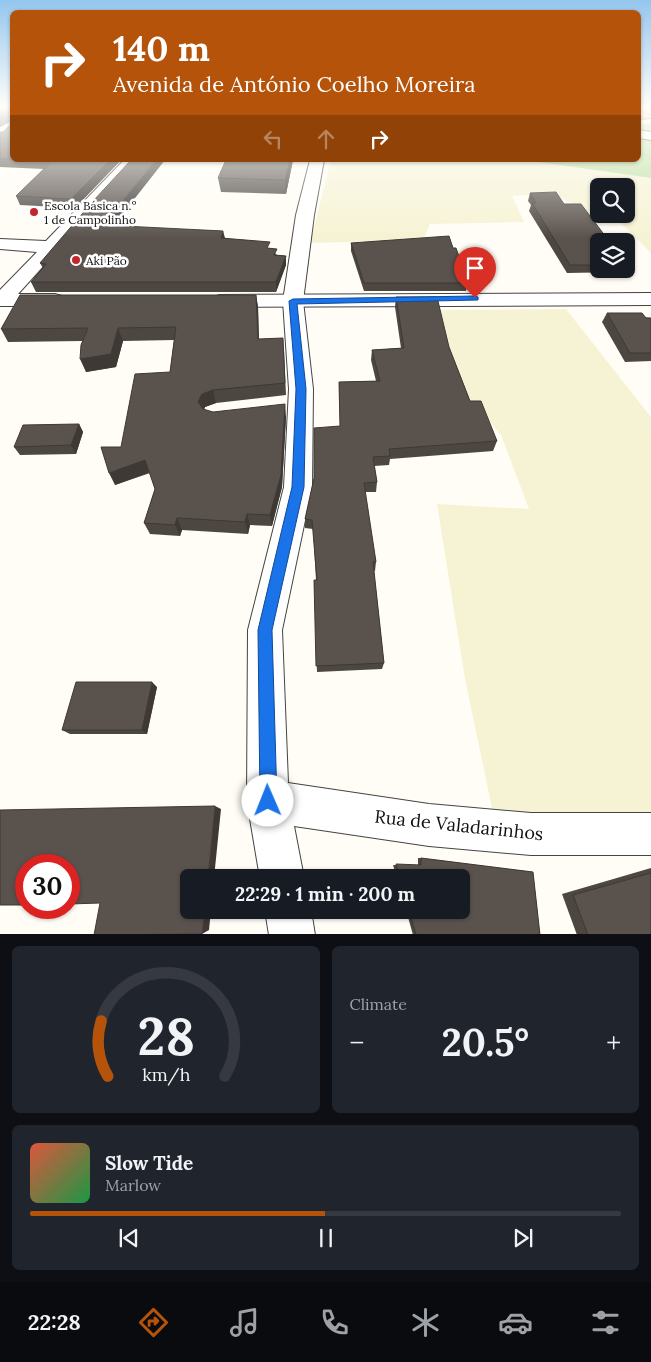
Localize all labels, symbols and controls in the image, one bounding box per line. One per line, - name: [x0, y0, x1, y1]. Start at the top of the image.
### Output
- text: 140 m: [113, 26, 210, 71]
- icon: right: [30, 30, 95, 95]
- text: Avenida de António Coelho Moreira: [113, 70, 476, 98]
- icon: left: [259, 125, 287, 153]
- icon: ahead: [312, 125, 340, 153]
- icon: right: [365, 125, 393, 153]
- map controls: [590, 178, 635, 278]
- button: search: [590, 178, 635, 223]
- place label: Escola Básica n.º 1 de Campolinho: [44, 198, 137, 227]
- marker: Escola Básica n.º 1 de Campolinho: [28, 206, 40, 218]
- button: layers: [590, 233, 635, 278]
- pin: [454, 247, 496, 298]
- place label: Aki Pão: [85, 253, 127, 268]
- marker: Aki Pão: [70, 254, 82, 266]
- icon: arrive: [461, 254, 489, 282]
- position arrow: [241, 774, 293, 826]
- street label: Rua de Valadarinhos: [373, 805, 545, 845]
- speed limit sign: 30: [15, 854, 80, 919]
- text: 22:29 · 1 min · 200 m: [235, 882, 415, 906]
- text: Climate: [350, 994, 407, 1014]
- text: 28: [137, 1003, 194, 1069]
- text: 20.5°: [441, 1018, 529, 1066]
- text: −: [350, 1025, 364, 1061]
- text: +: [606, 1025, 621, 1061]
- text: km/h: [142, 1063, 190, 1086]
- text: Slow Tide: [105, 1151, 193, 1175]
- text: Marlow: [105, 1175, 161, 1195]
- icon: previous: [115, 1224, 143, 1252]
- icon: pause: [312, 1224, 340, 1252]
- icon: next: [509, 1224, 537, 1252]
- icon: directions: [136, 1305, 171, 1340]
- icon: music: [227, 1305, 262, 1340]
- icon: phone: [317, 1305, 352, 1340]
- icon: climate: [408, 1305, 443, 1340]
- icon: car: [498, 1305, 533, 1340]
- icon: filters: [588, 1305, 623, 1340]
- text: 22:28: [28, 1308, 81, 1336]

